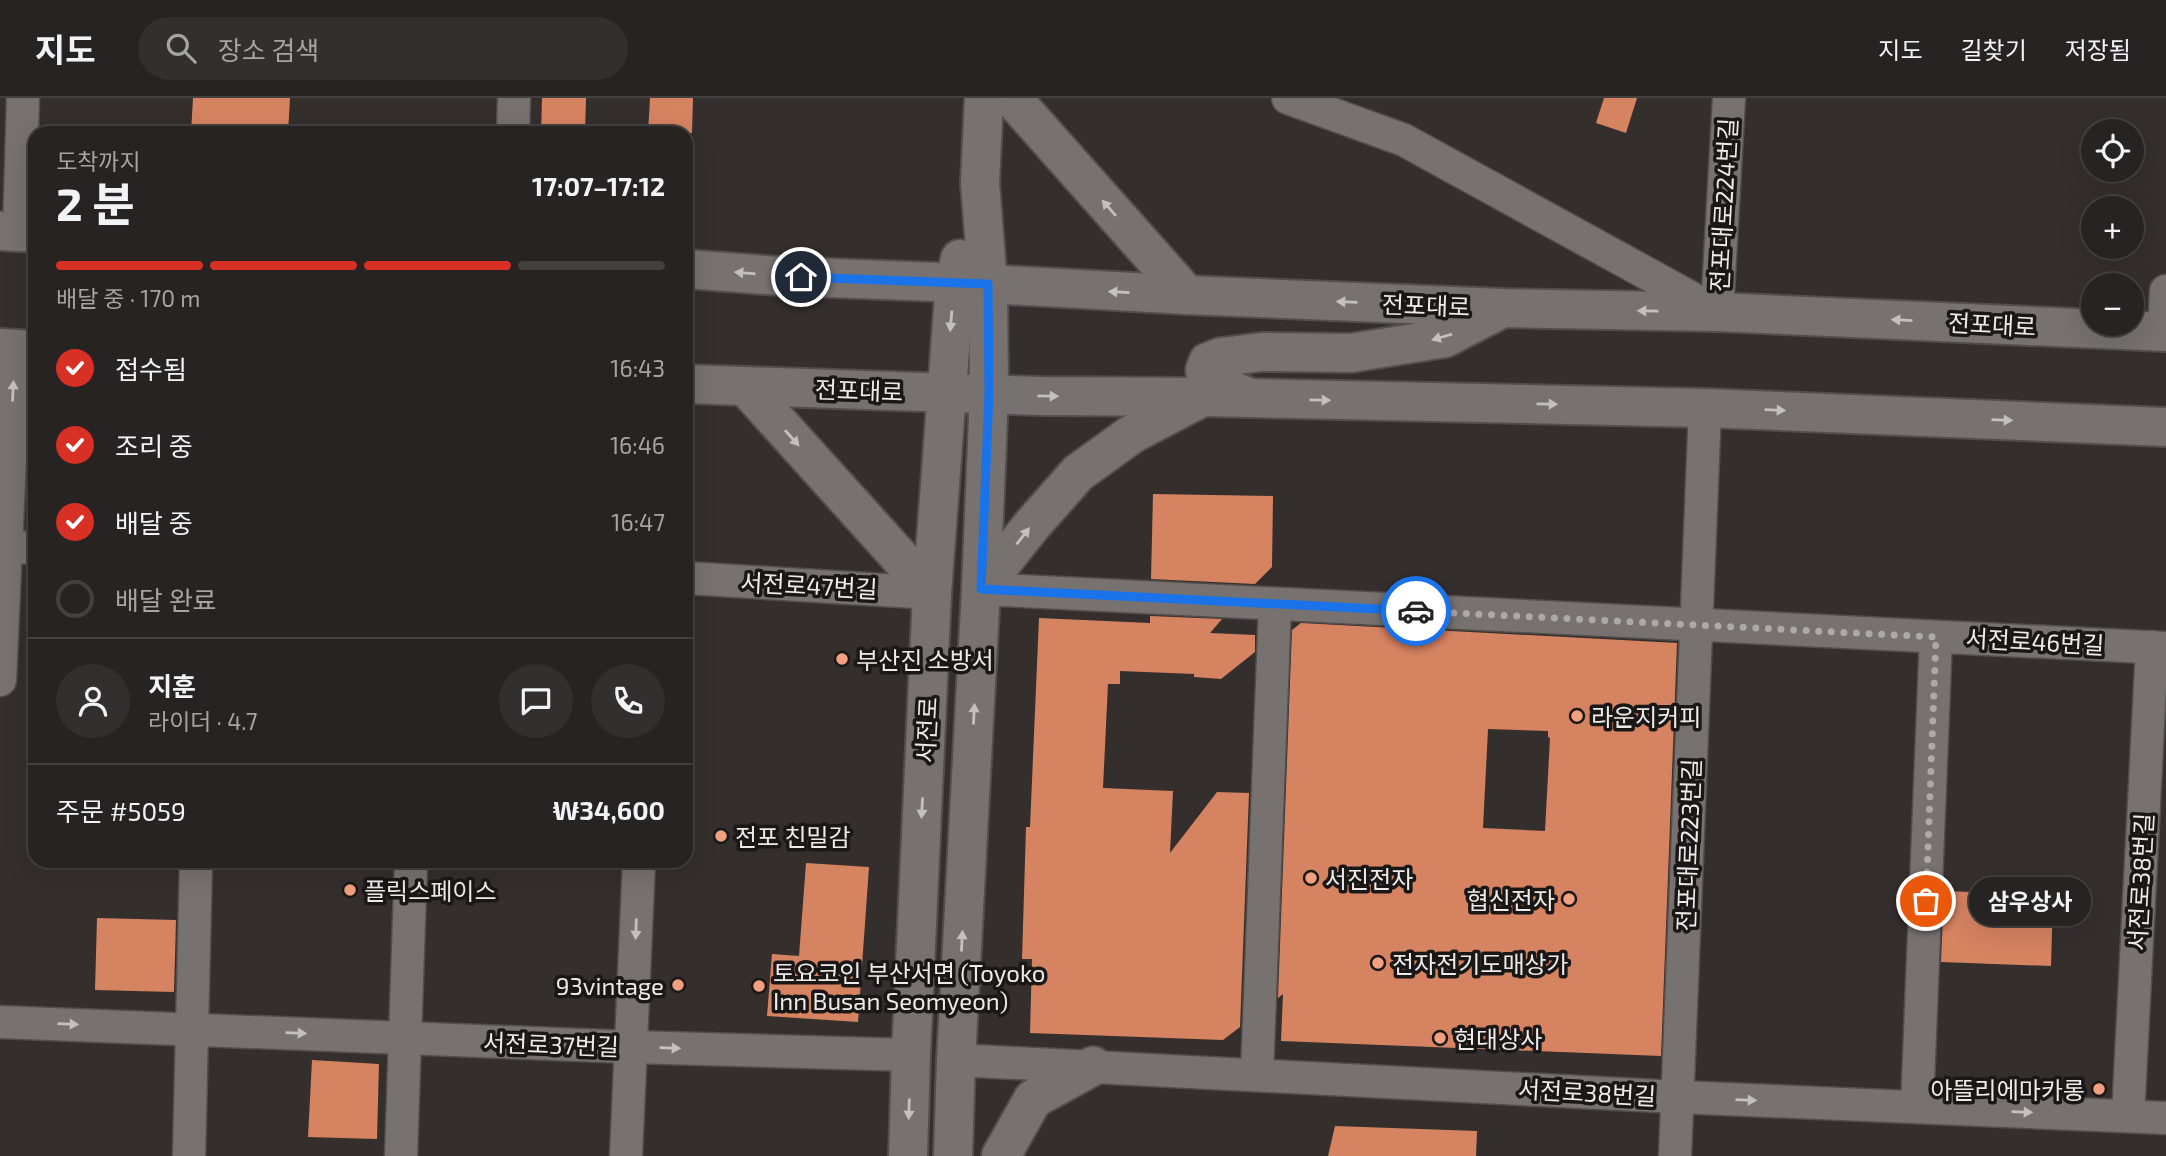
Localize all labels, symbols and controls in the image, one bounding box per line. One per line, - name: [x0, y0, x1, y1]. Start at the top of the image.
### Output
- search box: [138, 17, 628, 80]
- text: 지도: [35, 29, 96, 69]
- icon: search: [162, 29, 200, 67]
- text: 장소 검색: [218, 34, 319, 65]
- text: 지도: [1878, 35, 1923, 64]
- text: 길찾기: [1961, 35, 2027, 64]
- text: 저장됨: [2065, 35, 2131, 64]
- street label: 전포대로224번길: [1704, 117, 1742, 293]
- map controls: [2081, 119, 2144, 336]
- button: locate: [2081, 119, 2144, 182]
- text: 도착까지: [56, 147, 141, 175]
- text: 17:07–17:12: [532, 170, 665, 201]
- text: 2 분: [56, 175, 135, 230]
- button: +: [2081, 196, 2144, 259]
- one-way arrow: [1102, 199, 1117, 216]
- pin: [771, 247, 831, 307]
- icon: home: [782, 258, 820, 296]
- one-way arrow: [734, 267, 756, 278]
- button: −: [2081, 273, 2144, 336]
- text: 배달 중 · 170 m: [56, 284, 200, 312]
- one-way arrow: [1108, 286, 1130, 297]
- street label: 전포대로: [1381, 289, 1471, 321]
- one-way arrow: [1336, 296, 1358, 307]
- one-way arrow: [1637, 305, 1659, 317]
- street label: 전포대로: [1947, 307, 2037, 341]
- one-way arrow: [945, 310, 956, 332]
- one-way arrow: [1891, 315, 1913, 326]
- one-way arrow: [1431, 333, 1452, 343]
- icon: check: [56, 349, 94, 387]
- text: 접수됨: [115, 353, 187, 384]
- text: 16:43: [610, 354, 665, 382]
- street label: 전포대로: [814, 374, 904, 406]
- one-way arrow: [8, 380, 19, 402]
- one-way arrow: [1037, 390, 1059, 402]
- one-way arrow: [1309, 394, 1331, 406]
- one-way arrow: [1537, 399, 1559, 410]
- one-way arrow: [1764, 405, 1786, 416]
- one-way arrow: [1991, 415, 2013, 426]
- icon: check: [56, 426, 94, 464]
- one-way arrow: [784, 429, 800, 447]
- text: 조리 중: [115, 430, 193, 461]
- text: 16:46: [610, 431, 665, 459]
- icon: check: [56, 503, 94, 541]
- text: 배달 중: [115, 507, 193, 538]
- text: 16:47: [611, 508, 665, 536]
- one-way arrow: [1016, 527, 1031, 545]
- street label: 서전로47번길: [740, 567, 878, 603]
- courier: [1381, 576, 1451, 646]
- text: 배달 완료: [115, 584, 216, 615]
- icon: car: [1397, 592, 1435, 630]
- street label: 서전로46번길: [1965, 623, 2105, 659]
- place label: 부산진 소방서: [856, 645, 994, 674]
- marker: 부산진 소방서: [834, 651, 850, 667]
- button: person: [56, 664, 130, 738]
- button: chat: [499, 664, 573, 738]
- button: phone: [591, 664, 665, 738]
- text: 지훈: [148, 670, 196, 701]
- street label: 서전로: [910, 696, 942, 764]
- place label: 라운지커피: [1591, 702, 1701, 731]
- one-way arrow: [969, 703, 980, 725]
- text: 라이더 · 4.7: [148, 707, 258, 735]
- marker: 라운지커피: [1569, 708, 1585, 724]
- street label: 전포대로223번길: [1670, 758, 1706, 932]
- text: ₩34,600: [552, 794, 665, 825]
- text: 주문 #5059: [56, 795, 186, 826]
- one-way arrow: [916, 797, 927, 819]
- street label: 서전로38번길: [2122, 812, 2158, 952]
- place label: 전포 친밀감: [735, 822, 851, 851]
- marker: 전포 친밀감: [713, 828, 729, 844]
- place label: 서진전자: [1325, 864, 1413, 893]
- marker: 서진전자: [1303, 870, 1319, 886]
- pin: [1896, 871, 1956, 931]
- place label: 플릭스페이스: [364, 876, 496, 905]
- callout: 삼우상사: [1968, 876, 2090, 926]
- marker: 플릭스페이스: [342, 882, 358, 898]
- icon: bag: [1907, 882, 1945, 920]
- place label: 협신전자: [1467, 885, 1555, 914]
- text: 삼우상사: [1988, 887, 2072, 915]
- marker: 협신전자: [1561, 891, 1577, 907]
- one-way arrow: [630, 918, 641, 940]
- one-way arrow: [957, 930, 968, 952]
- place label: 전자전기도매상가: [1392, 949, 1569, 978]
- marker: 전자전기도매상가: [1370, 955, 1386, 971]
- place label: 토요코인 부산서면 (Toyoko Inn Busan Seomyeon): [773, 958, 1045, 1015]
- place label: 93vintage: [556, 971, 664, 1000]
- marker: 93vintage: [670, 977, 686, 993]
- marker: 토요코인 부산서면 (Toyoko Inn Busan Seomyeon): [751, 978, 767, 994]
- one-way arrow: [57, 1019, 79, 1030]
- place label: 현대상사: [1454, 1024, 1542, 1053]
- street label: 서전로37번길: [483, 1027, 619, 1061]
- one-way arrow: [285, 1028, 307, 1039]
- marker: 현대상사: [1432, 1030, 1448, 1046]
- one-way arrow: [659, 1042, 681, 1054]
- street label: 서전로38번길: [1517, 1074, 1657, 1110]
- place label: 아뜰리에마카롱: [1930, 1075, 2085, 1104]
- marker: 아뜰리에마카롱: [2091, 1081, 2107, 1097]
- one-way arrow: [1735, 1094, 1757, 1105]
- one-way arrow: [904, 1098, 915, 1120]
- one-way arrow: [2011, 1106, 2033, 1117]

